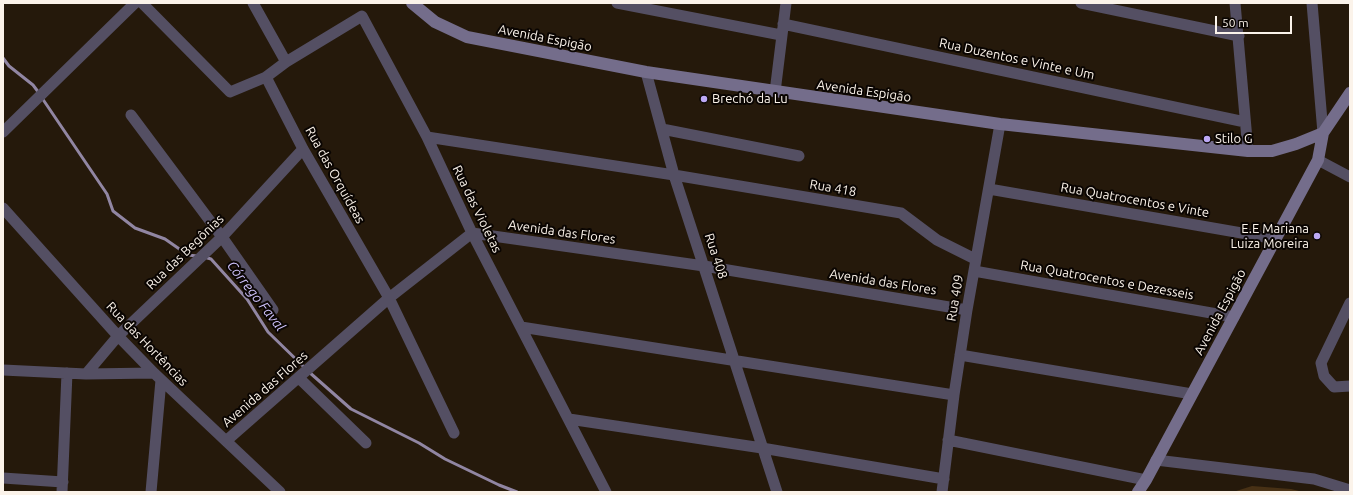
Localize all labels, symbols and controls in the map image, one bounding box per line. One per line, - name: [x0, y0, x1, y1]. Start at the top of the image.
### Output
- scale bar: [1217, 8, 1294, 34]
- text: 50 m: [1222, 16, 1249, 29]
- street label: Avenida Espigão: [497, 21, 593, 55]
- street label: Rua Duzentos e Vinte e Um: [938, 35, 1096, 83]
- street label: Avenida Espigão: [816, 77, 912, 105]
- place label: Brechó da Lu: [712, 91, 788, 107]
- marker: Brechó da Lu: [699, 94, 709, 104]
- street label: Rua das Orquídeas: [302, 124, 368, 226]
- place label: Stilo G: [1215, 131, 1253, 147]
- marker: Stilo G: [1202, 134, 1212, 144]
- street label: Rua das Violetas: [449, 163, 505, 255]
- street label: Rua 418: [808, 176, 858, 200]
- street label: Rua Quatrocentos e Vinte: [1059, 179, 1211, 221]
- street label: Rua das Begônias: [143, 211, 227, 293]
- street label: Avenida das Flores: [507, 217, 617, 247]
- place label: E.E Mariana Luiza Moreira: [1230, 221, 1309, 252]
- street label: Rua 408: [701, 231, 731, 281]
- marker: E.E Mariana Luiza Moreira: [1312, 231, 1322, 241]
- water label: Córrego Faval: [223, 257, 289, 335]
- street label: Rua Quatrocentos e Dezesseis: [1019, 257, 1195, 303]
- street label: Avenida das Flores: [828, 266, 938, 298]
- street label: Avenida Espigão: [1191, 266, 1249, 358]
- street label: Rua 409: [943, 273, 967, 323]
- street label: Rua das Hortências: [103, 299, 191, 389]
- street label: Avenida das Flores: [219, 348, 311, 430]

